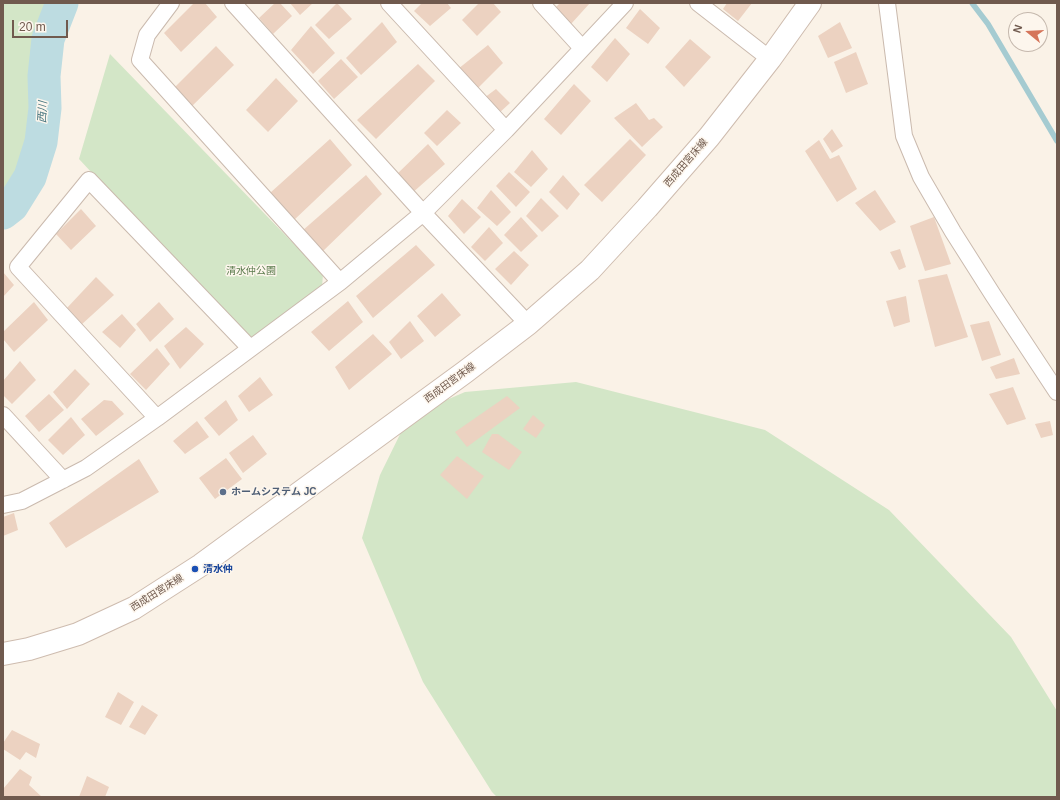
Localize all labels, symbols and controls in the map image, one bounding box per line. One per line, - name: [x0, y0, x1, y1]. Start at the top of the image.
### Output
- scale bar: [14, 12, 70, 38]
- north arrow: [1008, 12, 1048, 52]
- text: 20 m: [19, 20, 46, 34]
- text: N: [1011, 23, 1024, 34]
- water label: 西川: [36, 101, 50, 123]
- street label: 西成田宮床線: [662, 136, 710, 190]
- park label: 清水仲公園: [226, 265, 276, 277]
- street label: 西成田宮床線: [422, 361, 478, 405]
- place label: ホームシステム JC: [231, 486, 317, 498]
- marker: ホームシステム JC: [218, 487, 228, 497]
- place label: 清水仲: [203, 563, 233, 575]
- marker: 清水仲: [190, 564, 200, 574]
- street label: 西成田宮床線: [128, 572, 186, 614]

